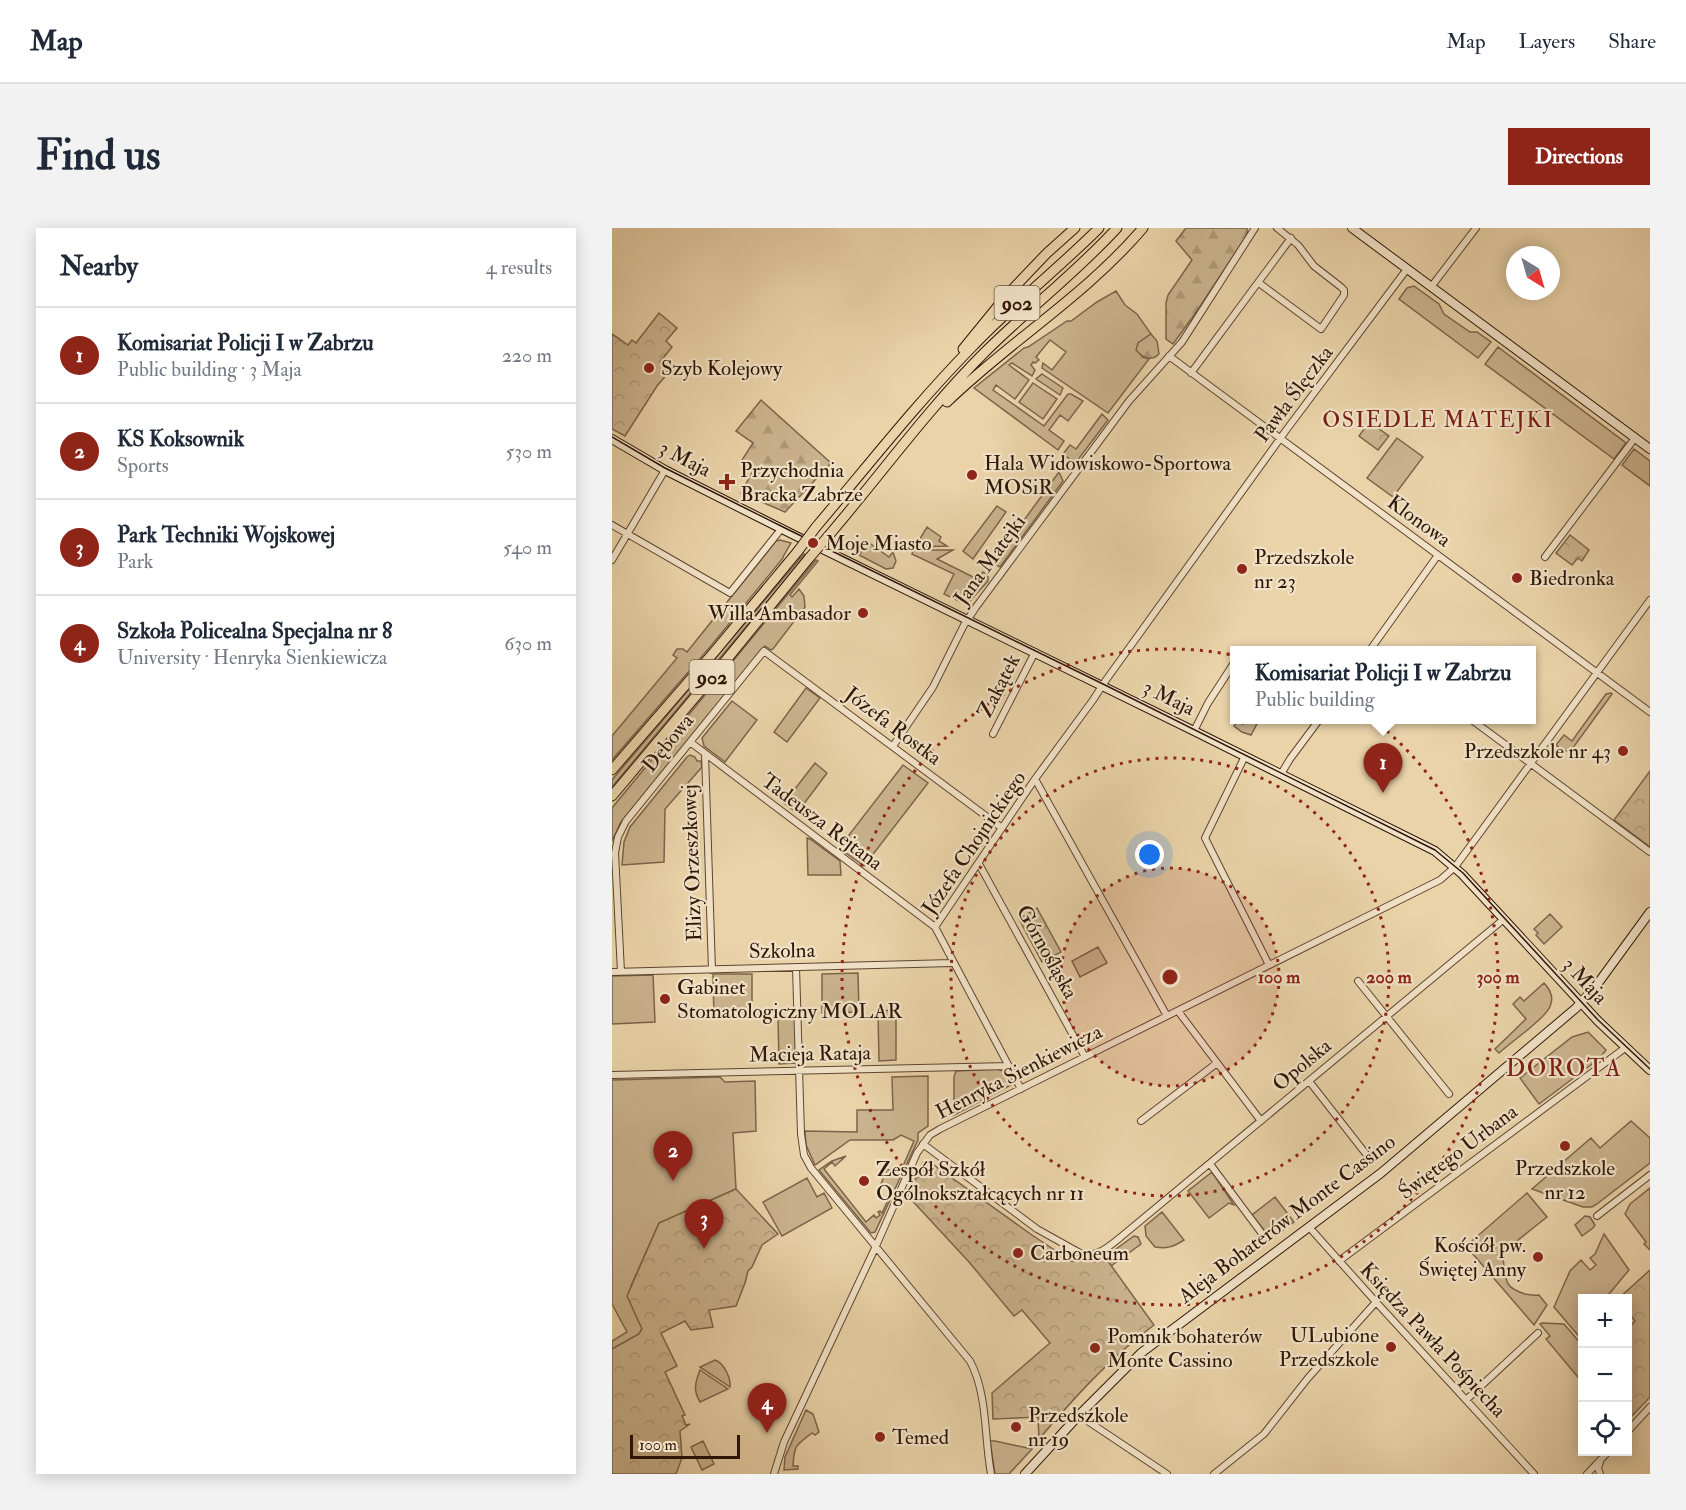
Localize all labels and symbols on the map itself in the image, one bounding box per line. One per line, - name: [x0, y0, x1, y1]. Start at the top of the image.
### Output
- north arrow: [1506, 246, 1560, 300]
- road number: 902: [994, 286, 1040, 320]
- street label: Pawła Ślęczka: [1249, 340, 1339, 448]
- place label: Szyb Kolejowy: [661, 355, 783, 382]
- marker: Szyb Kolejowy: [642, 361, 656, 375]
- district label: OSIEDLE MATEJKI: [1322, 406, 1554, 434]
- street label: 3 Maja: [654, 435, 716, 484]
- place label: Hala Widowiskowo-Sportowa MOSiR: [984, 450, 1232, 501]
- place label: Przychodnia Bracka Zabrze: [740, 457, 863, 508]
- marker: Hala Widowiskowo-Sportowa MOSiR: [965, 468, 979, 482]
- marker: Przychodnia Bracka Zabrze: [718, 473, 736, 491]
- street label: Klonowa: [1382, 489, 1456, 553]
- street label: Jana Matejki: [948, 509, 1032, 611]
- place label: Moje Miasto: [825, 530, 932, 557]
- marker: Moje Miasto: [806, 536, 820, 550]
- place label: Przedszkole nr 23: [1254, 544, 1355, 595]
- marker: Przedszkole nr 23: [1235, 562, 1249, 576]
- place label: Biedronka: [1529, 565, 1615, 592]
- marker: Biedronka: [1510, 571, 1524, 585]
- place label: Willa Ambasador: [707, 600, 851, 627]
- marker: Willa Ambasador: [856, 606, 870, 620]
- street label: Zakątek: [971, 649, 1027, 723]
- road number: 902: [690, 660, 734, 694]
- street label: 3 Maja: [1138, 674, 1200, 722]
- street label: Józefa Rostka: [838, 680, 947, 771]
- street label: Dębowa: [636, 708, 700, 778]
- place label: Przedszkole nr 43: [1464, 738, 1611, 765]
- pin: 1: [1364, 744, 1402, 793]
- marker: Przedszkole nr 43: [1616, 744, 1630, 758]
- street label: Józefa Chojnickiego: [915, 766, 1032, 921]
- street label: Tadeusza Rejtana: [756, 767, 889, 877]
- street label: Elizy Orzeszkowej: [676, 784, 708, 942]
- your location: [1135, 840, 1164, 869]
- street label: Górnośląska: [1010, 900, 1084, 1004]
- street label: Szkolna: [749, 937, 816, 965]
- street label: 3 Maja: [1556, 952, 1614, 1011]
- text: 100 m: [1258, 966, 1301, 989]
- text: 200 m: [1366, 966, 1413, 989]
- text: 300 m: [1476, 966, 1521, 989]
- centre of rings: [1160, 967, 1180, 987]
- place label: Gabinet Stomatologiczny MOLAR: [677, 974, 903, 1025]
- marker: Gabinet Stomatologiczny MOLAR: [658, 992, 672, 1006]
- street label: Henryka Sienkiewicza: [931, 1018, 1107, 1126]
- street label: Opolska: [1267, 1032, 1337, 1097]
- street label: Macieja Rataja: [749, 1039, 872, 1069]
- district label: DOROTA: [1506, 1053, 1622, 1084]
- street label: Świętego Urbana: [1393, 1098, 1523, 1206]
- street label: Aleja Bohaterów Monte Cassino: [1172, 1128, 1401, 1310]
- pin: 2: [654, 1132, 692, 1181]
- marker: Przedszkole nr 12: [1558, 1139, 1572, 1153]
- place label: Przedszkole nr 12: [1515, 1155, 1615, 1206]
- place label: Zespół Szkół Ogólnokształcących nr 11: [876, 1156, 1084, 1207]
- marker: Zespół Szkół Ogólnokształcących nr 11: [857, 1174, 871, 1188]
- pin: 3: [684, 1200, 724, 1249]
- place label: Kościół pw. Świętej Anny: [1418, 1232, 1527, 1283]
- place label: Carboneum: [1030, 1240, 1129, 1267]
- marker: Carboneum: [1011, 1246, 1025, 1260]
- marker: Kościół pw. Świętej Anny: [1531, 1250, 1545, 1264]
- street label: Księdza Pawła Pośpiecha: [1354, 1257, 1512, 1424]
- place label: ULubione Przedszkole: [1279, 1322, 1379, 1373]
- place label: Pomnik bohaterów Monte Cassino: [1107, 1323, 1263, 1374]
- marker: ULubione Przedszkole: [1384, 1340, 1398, 1354]
- marker: Pomnik bohaterów Monte Cassino: [1088, 1341, 1102, 1355]
- pin: 4: [748, 1384, 786, 1433]
- place label: Przedszkole nr 19: [1028, 1402, 1129, 1453]
- marker: Przedszkole nr 19: [1009, 1420, 1023, 1434]
- place label: Temed: [892, 1424, 950, 1451]
- marker: Temed: [873, 1430, 887, 1444]
- scale bar: [630, 1432, 740, 1460]

